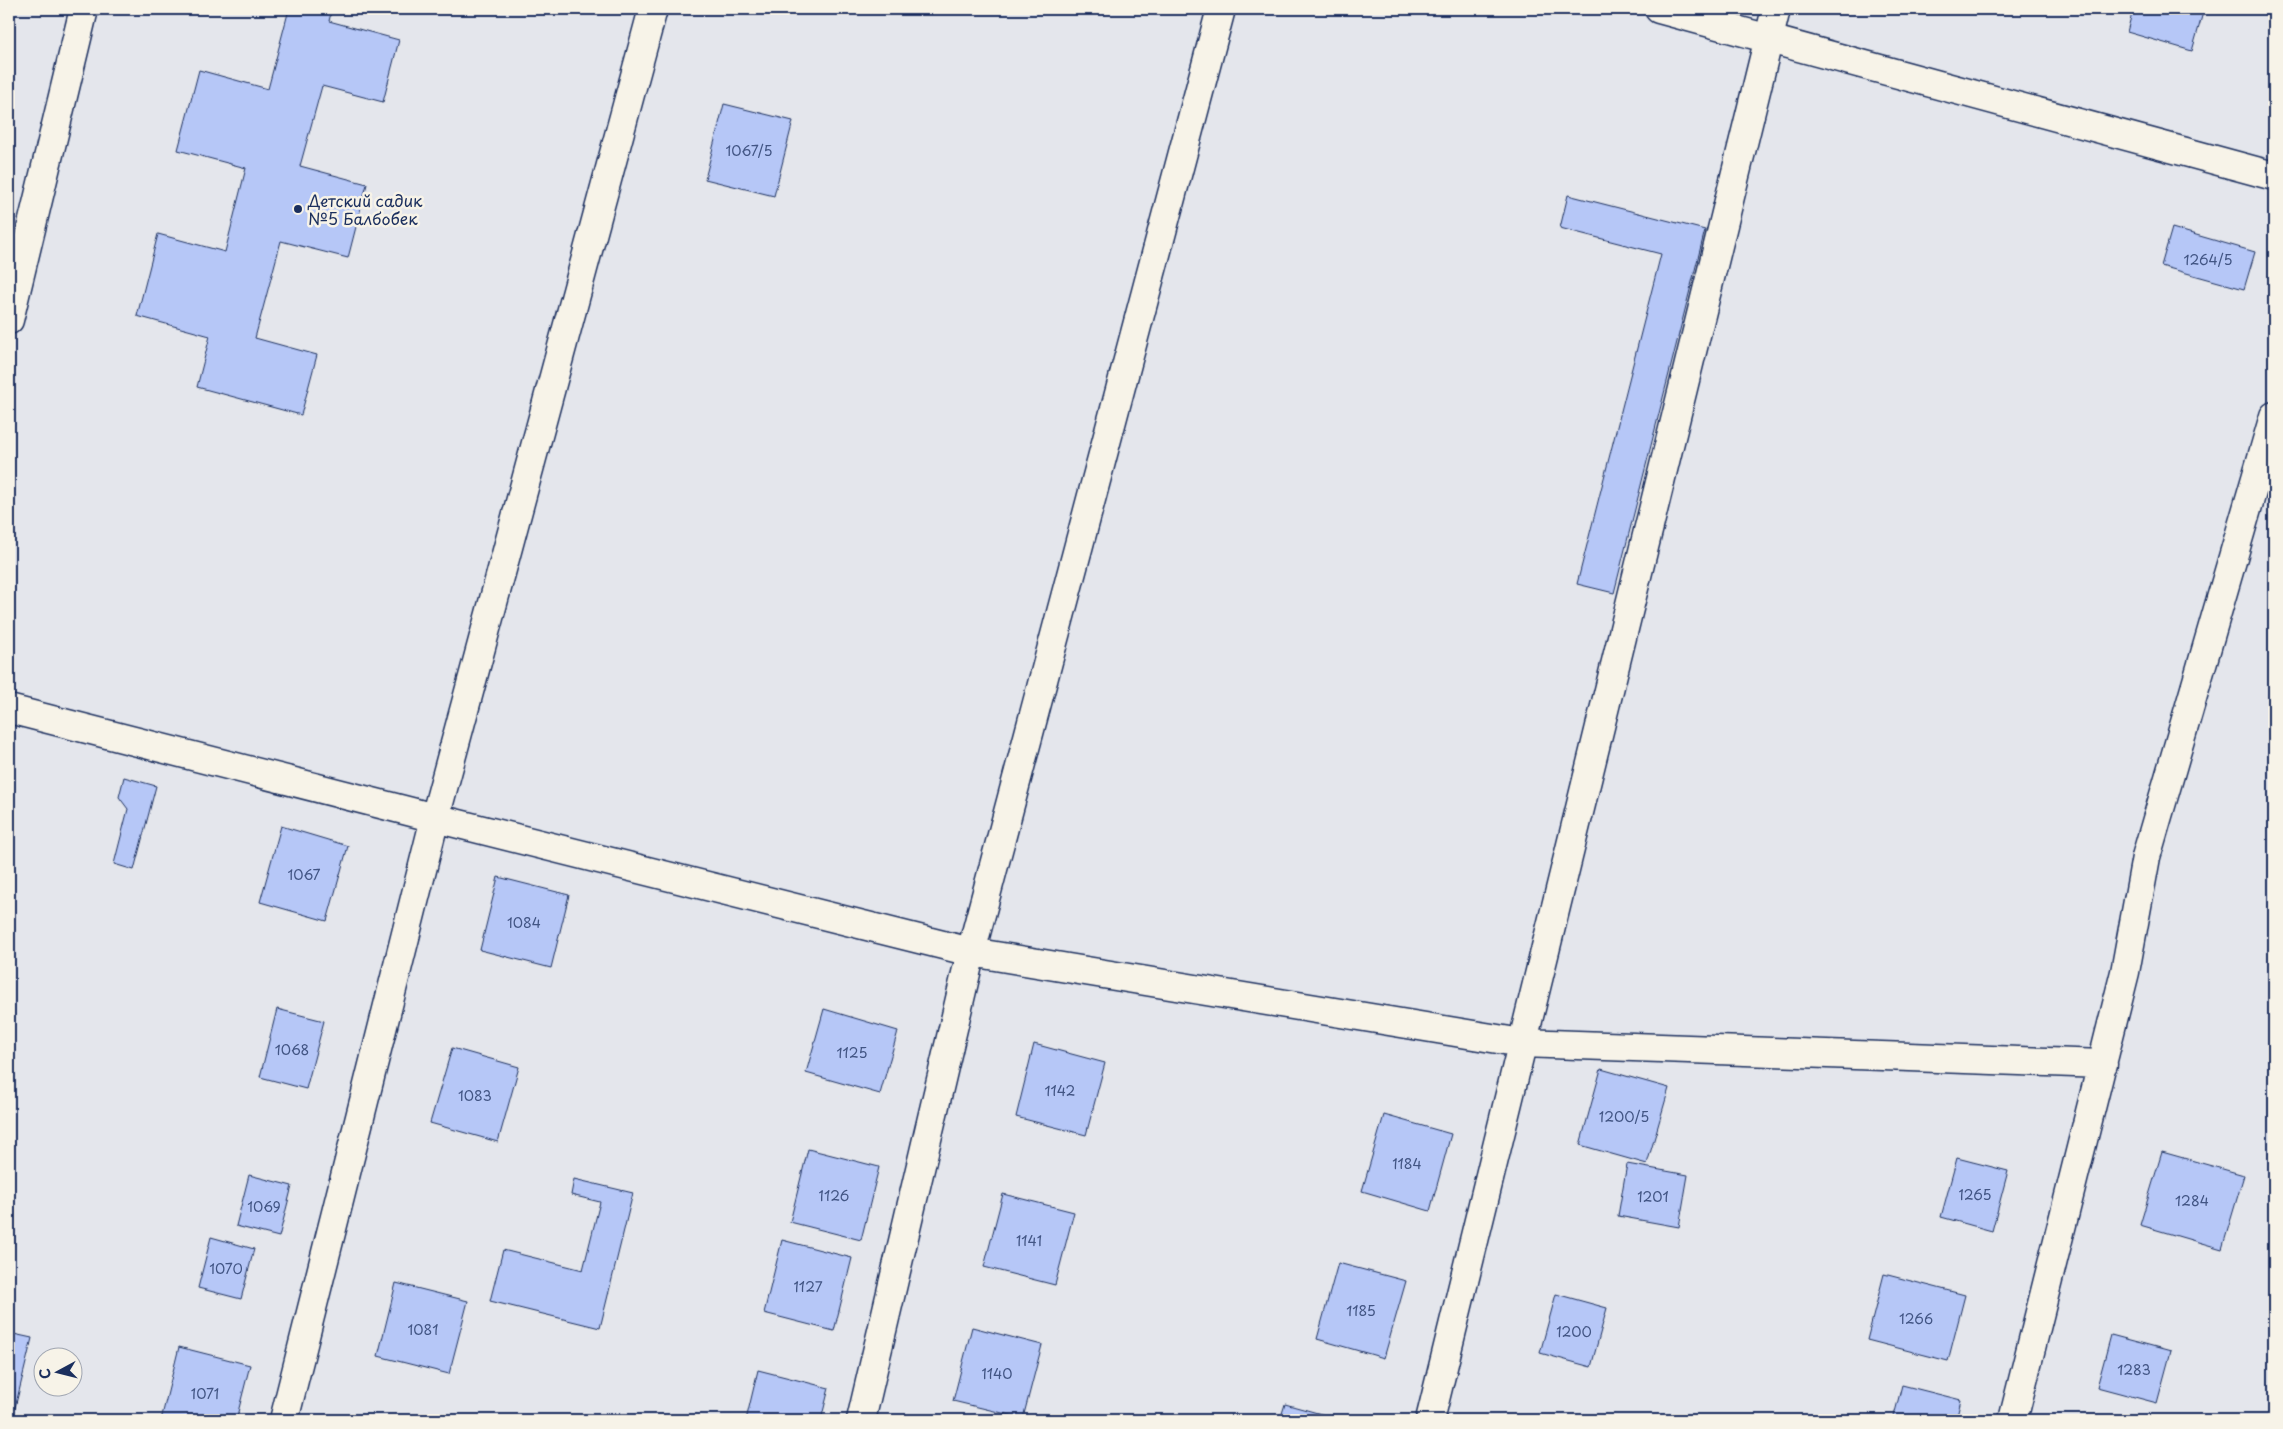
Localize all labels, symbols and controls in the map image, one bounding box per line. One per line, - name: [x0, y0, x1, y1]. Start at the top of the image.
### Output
- house number: 1067/5: [726, 140, 773, 161]
- place label: Детский садик №5 Балбобек: [307, 188, 423, 230]
- marker: Детский садик №5 Балбобек: [292, 203, 304, 215]
- house number: 1264/5: [2183, 249, 2233, 270]
- house number: 1067: [287, 864, 321, 885]
- house number: 1084: [507, 912, 541, 933]
- house number: 1068: [275, 1039, 309, 1060]
- house number: 1125: [837, 1042, 867, 1063]
- house number: 1142: [1045, 1080, 1076, 1101]
- house number: 1083: [458, 1085, 492, 1106]
- house number: 1200/5: [1599, 1106, 1649, 1127]
- house number: 1184: [1392, 1153, 1422, 1174]
- house number: 1265: [1958, 1184, 1992, 1205]
- house number: 1126: [819, 1185, 849, 1206]
- house number: 1201: [1637, 1186, 1669, 1207]
- house number: 1284: [2175, 1190, 2209, 1211]
- house number: 1069: [247, 1196, 281, 1217]
- house number: 1141: [1016, 1230, 1042, 1251]
- house number: 1070: [209, 1258, 243, 1279]
- house number: 1127: [793, 1276, 823, 1297]
- house number: 1185: [1346, 1300, 1376, 1321]
- house number: 1266: [1899, 1308, 1933, 1329]
- house number: 1081: [408, 1319, 438, 1340]
- house number: 1200: [1556, 1321, 1592, 1342]
- north arrow: [32, 1346, 82, 1396]
- house number: 1283: [2117, 1359, 2151, 1380]
- house number: 1140: [981, 1363, 1013, 1384]
- text: С: [34, 1367, 56, 1380]
- house number: 1071: [191, 1383, 219, 1404]

